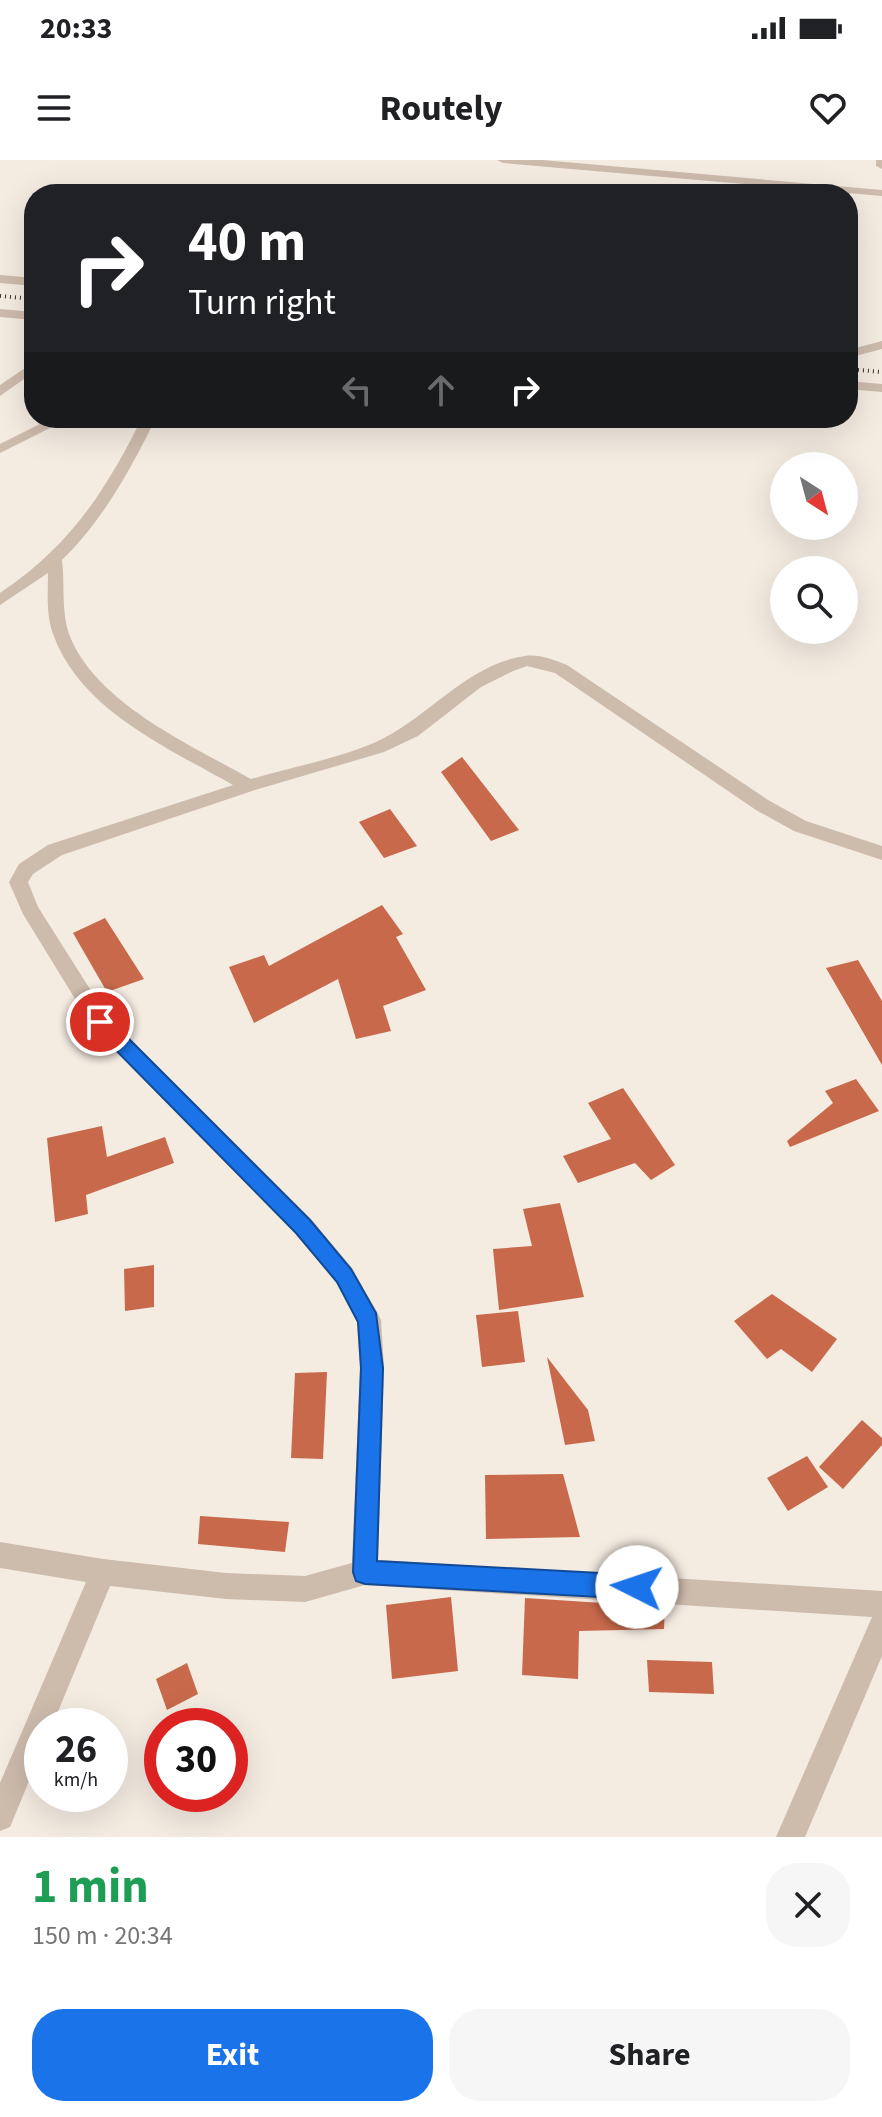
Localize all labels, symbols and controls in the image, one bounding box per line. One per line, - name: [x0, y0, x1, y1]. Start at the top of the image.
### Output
- text: 20:33: [40, 7, 112, 50]
- text: Routely: [380, 83, 502, 134]
- icon: menu: [32, 86, 76, 130]
- icon: heart: [806, 86, 850, 130]
- text: 40 m: [188, 203, 306, 282]
- icon: right: [56, 216, 160, 320]
- text: Turn right: [188, 277, 336, 328]
- icon: left: [335, 368, 379, 412]
- icon: ahead: [419, 368, 463, 412]
- icon: right: [503, 368, 547, 412]
- north arrow: [770, 452, 858, 540]
- map controls: [770, 452, 858, 644]
- button: search: [770, 556, 858, 644]
- pin: [66, 988, 134, 1056]
- icon: arrive: [78, 1000, 122, 1044]
- position arrow: [595, 1545, 679, 1629]
- speed limit sign: 30: [144, 1708, 248, 1812]
- text: 26: [55, 1721, 97, 1778]
- text: km/h: [54, 1766, 98, 1794]
- text: 1 min: [32, 1853, 149, 1921]
- button: close: [766, 1863, 850, 1947]
- text: 150 m · 20:34: [32, 1917, 173, 1954]
- button: Exit: [32, 2009, 433, 2101]
- button: Share: [449, 2009, 850, 2101]

